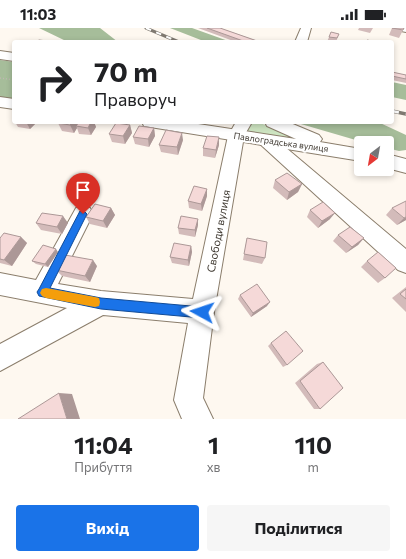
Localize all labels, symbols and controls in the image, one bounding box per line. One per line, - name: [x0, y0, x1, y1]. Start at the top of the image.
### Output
- text: 11:03: [20, 5, 56, 23]
- text: 70 m: [94, 54, 158, 88]
- icon: right: [28, 56, 80, 108]
- text: Праворуч: [94, 88, 177, 110]
- street label: Павлоградська вулиця: [233, 130, 329, 154]
- north arrow: [354, 136, 394, 176]
- map controls: [354, 136, 394, 176]
- pin: [66, 173, 100, 214]
- icon: arrive: [72, 179, 94, 201]
- street label: Свободи вулиця: [204, 189, 232, 273]
- position arrow: [181, 291, 223, 333]
- text: 11:04: [74, 430, 133, 459]
- text: 1: [208, 430, 219, 459]
- text: 110: [294, 430, 332, 459]
- text: Прибуття: [74, 459, 132, 475]
- text: хв: [207, 459, 220, 475]
- text: m: [308, 459, 319, 475]
- button: Вихід: [16, 505, 199, 551]
- button: Поділитися: [207, 505, 390, 551]

